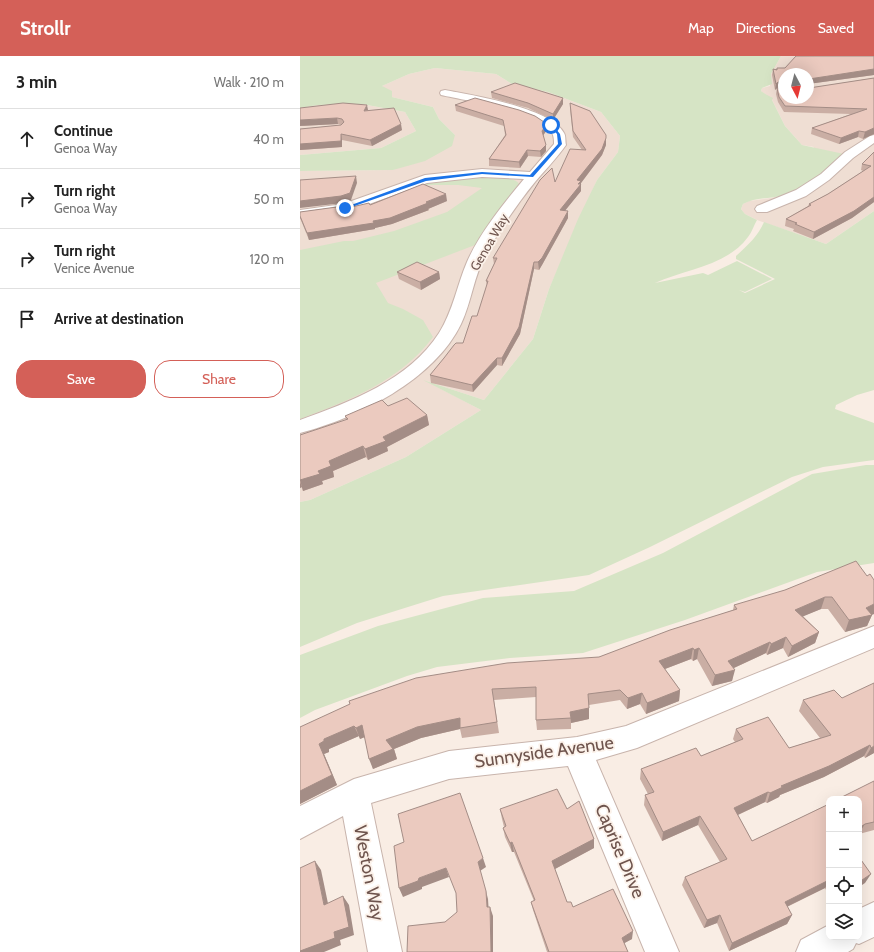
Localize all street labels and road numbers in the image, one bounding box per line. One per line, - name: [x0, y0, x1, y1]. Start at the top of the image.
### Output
- street label: Genoa Way: [466, 210, 512, 273]
- street label: Sunnyside Avenue: [473, 731, 615, 773]
- street label: Caprise Drive: [590, 801, 650, 901]
- street label: Weston Way: [349, 823, 389, 923]

